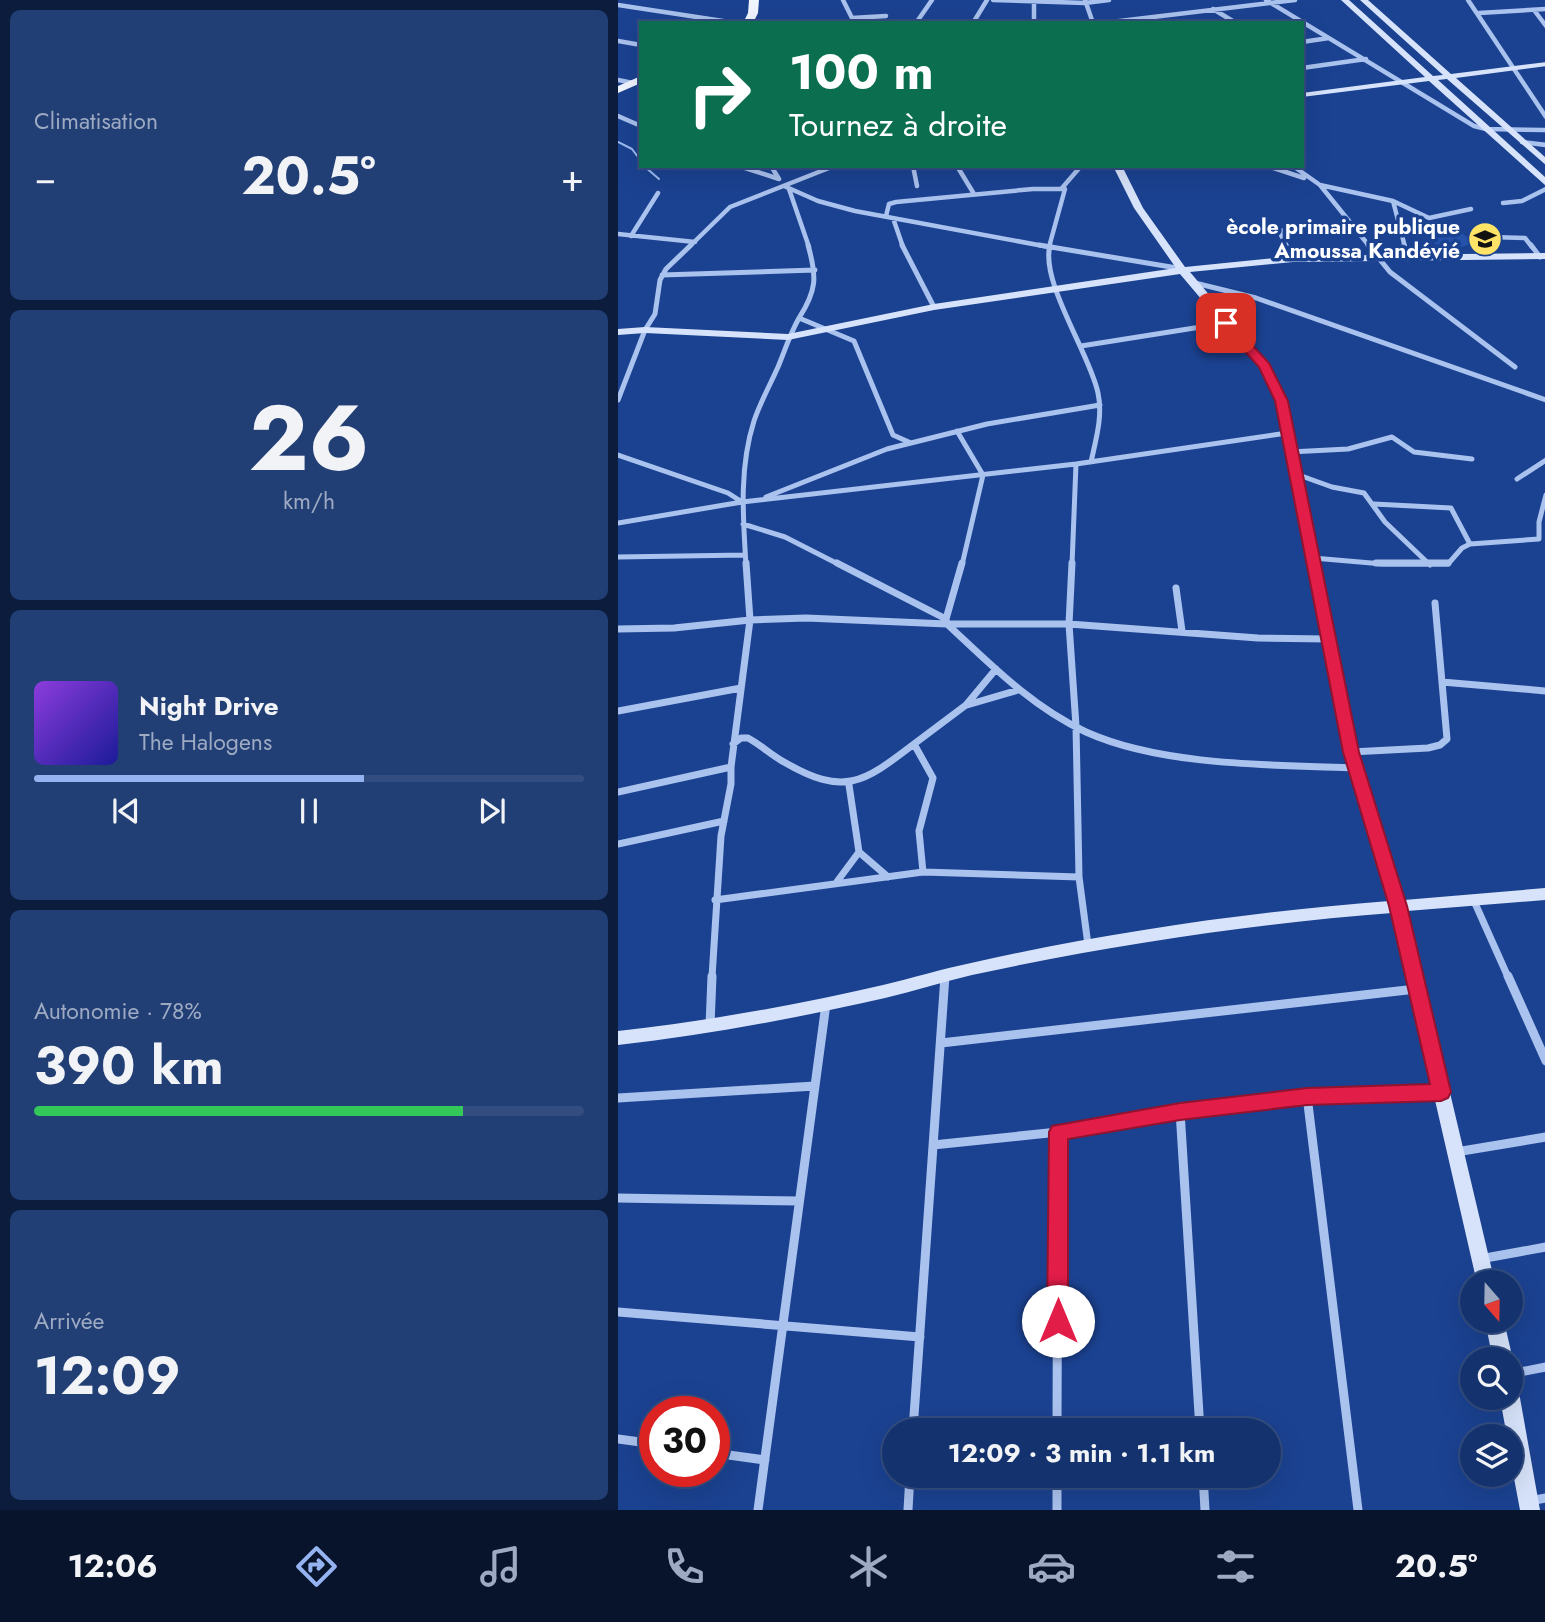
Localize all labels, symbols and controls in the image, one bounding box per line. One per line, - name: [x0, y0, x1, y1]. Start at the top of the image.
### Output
- text: 100 m: [789, 37, 934, 107]
- icon: right: [674, 49, 765, 140]
- text: Tournez à droite: [789, 102, 1007, 148]
- text: Climatisation: [34, 104, 158, 138]
- text: 20.5°: [241, 138, 376, 214]
- text: −: [34, 150, 56, 205]
- text: +: [561, 150, 584, 205]
- place label: ècole primaire publique Amoussa Kandévié: [1226, 212, 1460, 266]
- school or university icon: ècole primaire publique Amoussa Kandévié: [1466, 220, 1504, 258]
- pin: [1196, 293, 1256, 353]
- icon: arrive: [1207, 304, 1245, 342]
- text: 26: [249, 373, 369, 504]
- text: km/h: [283, 484, 335, 518]
- text: Night Drive: [139, 687, 279, 725]
- text: The Halogens: [139, 725, 272, 759]
- icon: previous: [107, 792, 145, 830]
- icon: pause: [290, 792, 328, 830]
- icon: next: [473, 792, 511, 830]
- text: Autonomie · 78%: [34, 994, 202, 1028]
- text: 390 km: [34, 1028, 224, 1104]
- north arrow: [1460, 1270, 1523, 1334]
- map controls: [1460, 1270, 1523, 1487]
- position arrow: [1021, 1284, 1095, 1358]
- text: Arrivée: [34, 1304, 104, 1338]
- text: 12:09: [34, 1338, 181, 1414]
- button: search: [1460, 1347, 1523, 1410]
- speed limit sign: 30: [639, 1396, 730, 1487]
- button: layers: [1460, 1424, 1523, 1487]
- text: 12:09 · 3 min · 1.1 km: [948, 1434, 1215, 1472]
- icon: directions: [292, 1542, 341, 1591]
- icon: music: [476, 1542, 525, 1591]
- icon: phone: [660, 1542, 709, 1591]
- icon: climate: [844, 1542, 893, 1591]
- icon: car: [1027, 1542, 1076, 1591]
- icon: filters: [1211, 1542, 1260, 1591]
- text: 12:06: [67, 1543, 158, 1589]
- text: 20.5°: [1395, 1543, 1478, 1589]

